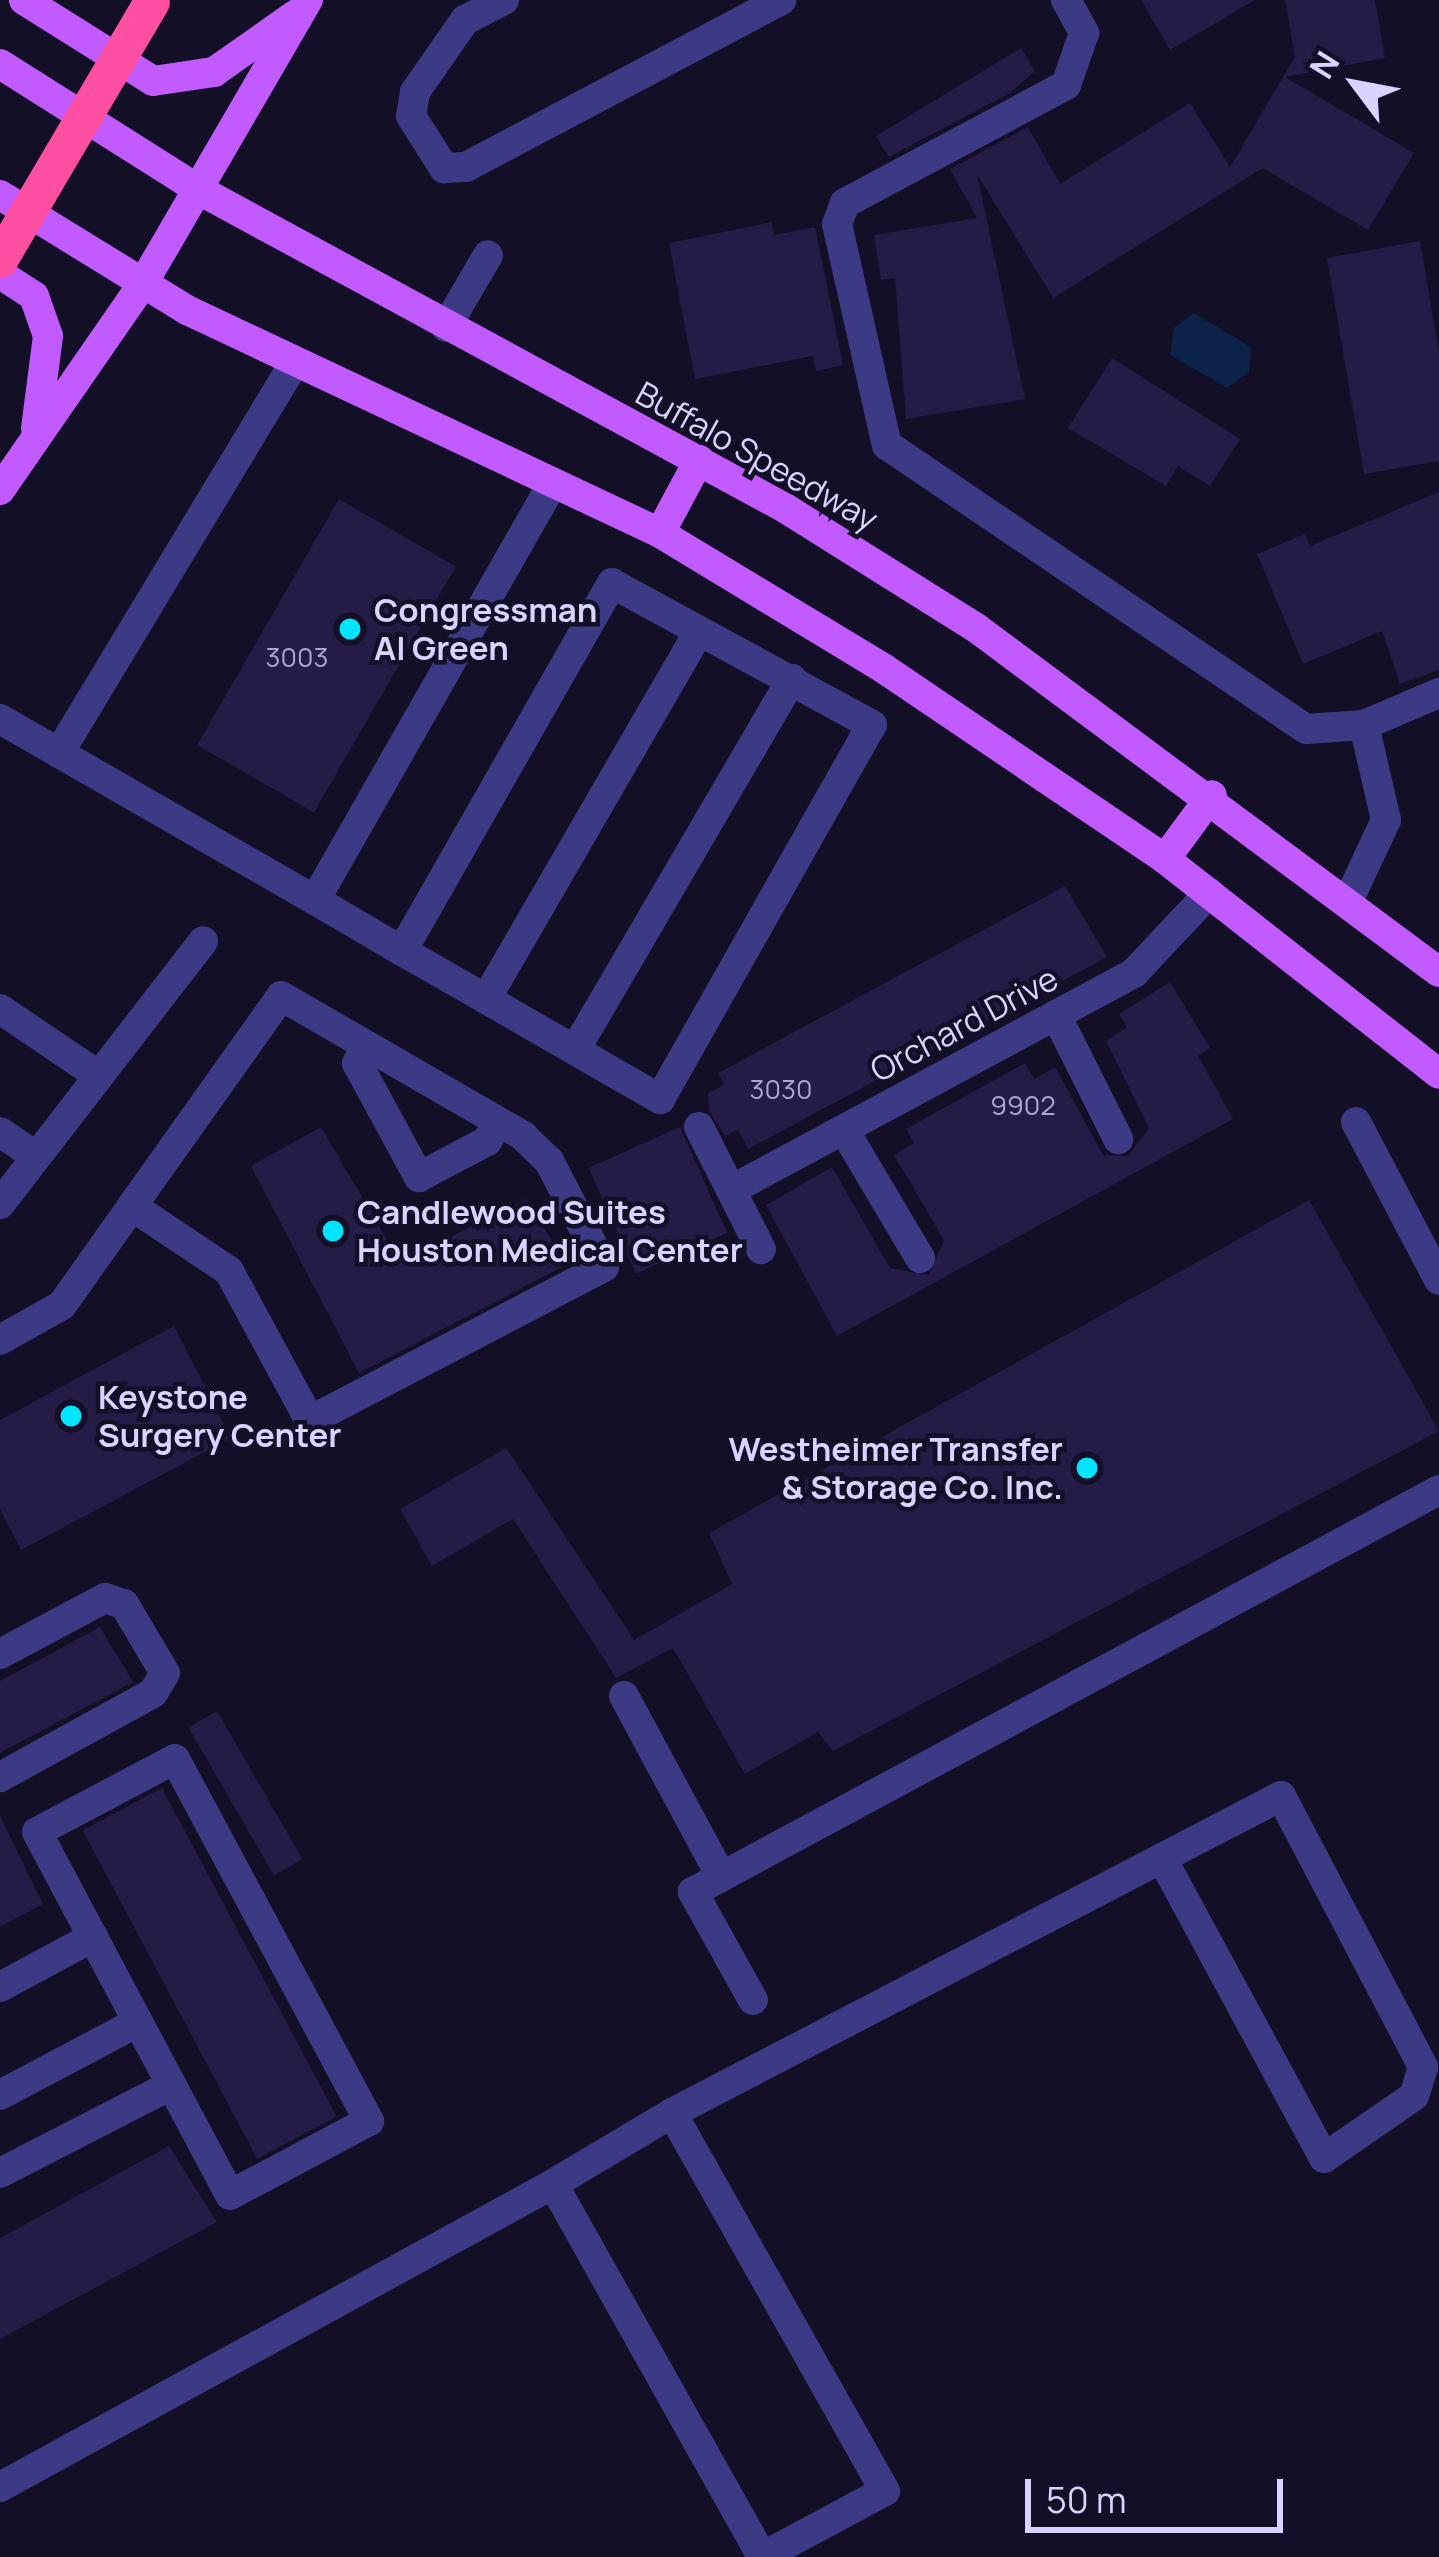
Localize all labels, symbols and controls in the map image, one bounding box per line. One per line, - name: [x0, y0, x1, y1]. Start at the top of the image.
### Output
- north arrow: [1295, 24, 1415, 144]
- text: N: [1299, 43, 1349, 87]
- street label: Buffalo Speedway: [629, 373, 885, 539]
- place label: Congressman Al Green: [374, 590, 597, 668]
- marker: Congressman Al Green: [337, 616, 363, 642]
- house number: 3003: [266, 641, 328, 673]
- street label: Orchard Drive: [864, 958, 1064, 1090]
- house number: 3030: [750, 1073, 812, 1105]
- house number: 9902: [990, 1089, 1056, 1121]
- place label: Candlewood Suites Houston Medical Center: [357, 1192, 743, 1270]
- marker: Candlewood Suites Houston Medical Center: [320, 1218, 346, 1244]
- place label: Keystone Surgery Center: [98, 1377, 342, 1455]
- marker: Keystone Surgery Center: [55, 1400, 87, 1432]
- place label: Westheimer Transfer & Storage Co. Inc.: [728, 1429, 1063, 1507]
- marker: Westheimer Transfer & Storage Co. Inc.: [1074, 1455, 1100, 1481]
- scale bar: [1031, 2455, 1289, 2529]
- text: 50 m: [1046, 2475, 1126, 2524]

